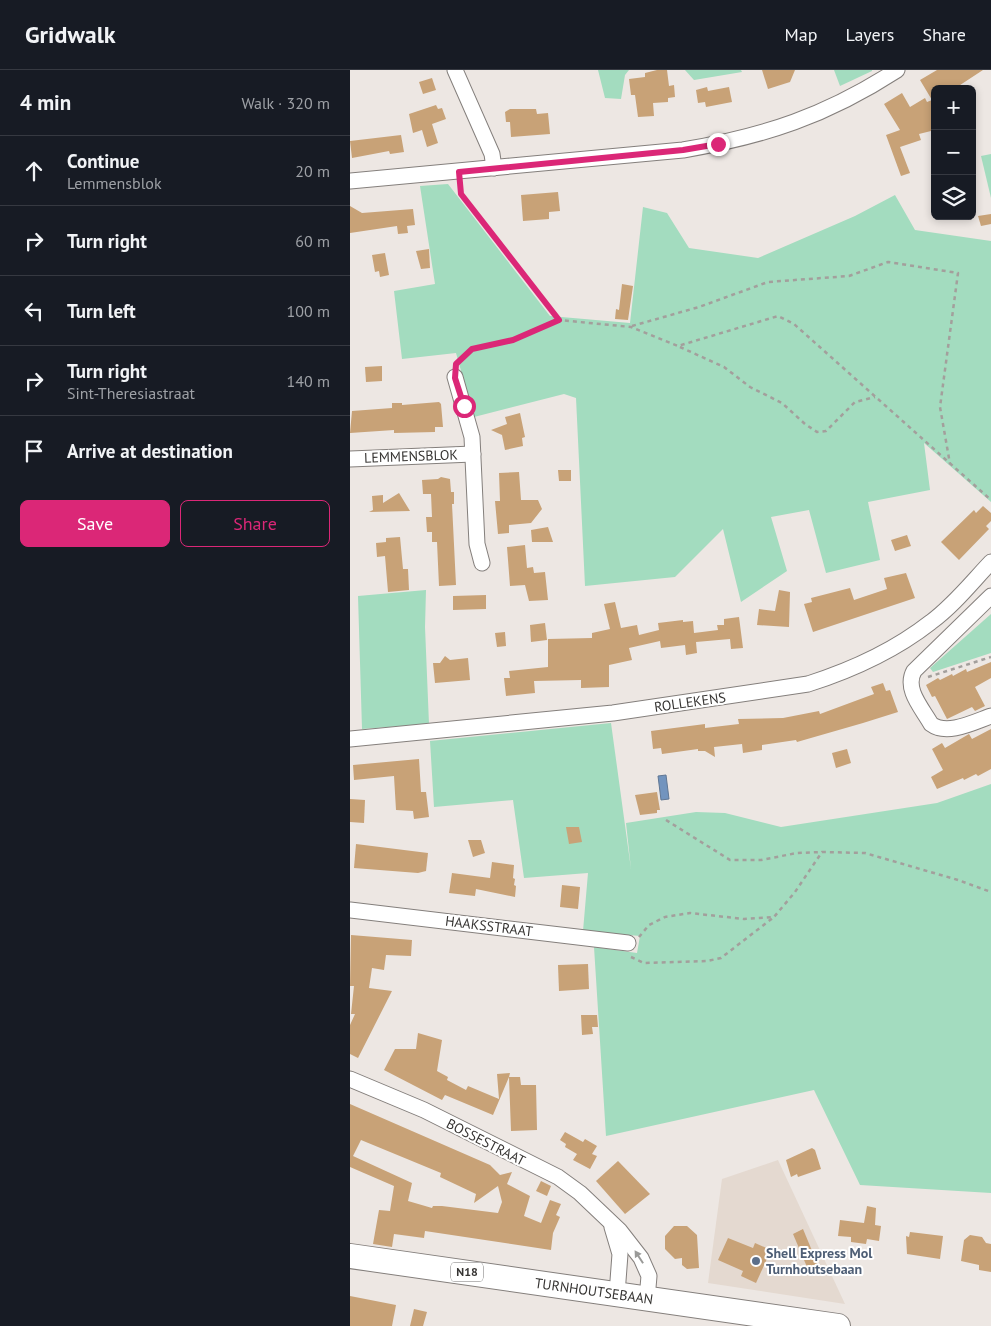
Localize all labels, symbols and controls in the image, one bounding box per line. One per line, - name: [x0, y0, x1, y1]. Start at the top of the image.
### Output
- text: Gridwalk: [25, 19, 115, 50]
- text: Map: [785, 23, 817, 46]
- text: Layers: [845, 23, 894, 46]
- text: Share: [922, 23, 966, 46]
- map controls: [931, 85, 976, 220]
- button: +: [931, 85, 976, 130]
- text: 4 min: [20, 89, 71, 116]
- text: Walk · 320 m: [241, 93, 330, 113]
- button: −: [931, 130, 976, 175]
- route end: [707, 133, 730, 156]
- text: Continue: [67, 149, 139, 173]
- icon: ahead: [20, 157, 48, 185]
- text: 20 m: [295, 161, 330, 181]
- text: Lemmensblok: [67, 173, 162, 193]
- button: layers: [931, 175, 976, 220]
- icon: right: [20, 227, 48, 255]
- text: Turn right: [67, 229, 147, 253]
- text: 60 m: [295, 231, 330, 251]
- icon: left: [20, 297, 48, 325]
- text: Turn left: [67, 299, 136, 323]
- text: 100 m: [287, 301, 330, 321]
- text: Turn right: [67, 359, 147, 383]
- icon: right: [20, 367, 48, 395]
- text: 140 m: [287, 371, 330, 391]
- text: Sint-Theresiastraat: [67, 383, 195, 403]
- route start: [453, 395, 476, 418]
- icon: arrive: [20, 437, 48, 465]
- text: Arrive at destination: [67, 439, 233, 463]
- street label: LEMMENSBLOK: [364, 445, 459, 467]
- button: Save: [20, 500, 170, 547]
- button: Share: [180, 500, 330, 547]
- street label: ROLLEKENS: [653, 688, 727, 716]
- street label: HAAKSSTRAAT: [444, 912, 534, 940]
- street label: BOSSESTRAAT: [443, 1114, 529, 1170]
- place label: Shell Express Mol Turnhoutsebaan: [766, 1244, 873, 1278]
- one-way arrow: [634, 1250, 643, 1264]
- marker: Shell Express Mol Turnhoutsebaan: [750, 1255, 762, 1267]
- road number: N18: [451, 1262, 483, 1282]
- street label: TURNHOUTSEBAAN: [534, 1274, 654, 1308]

